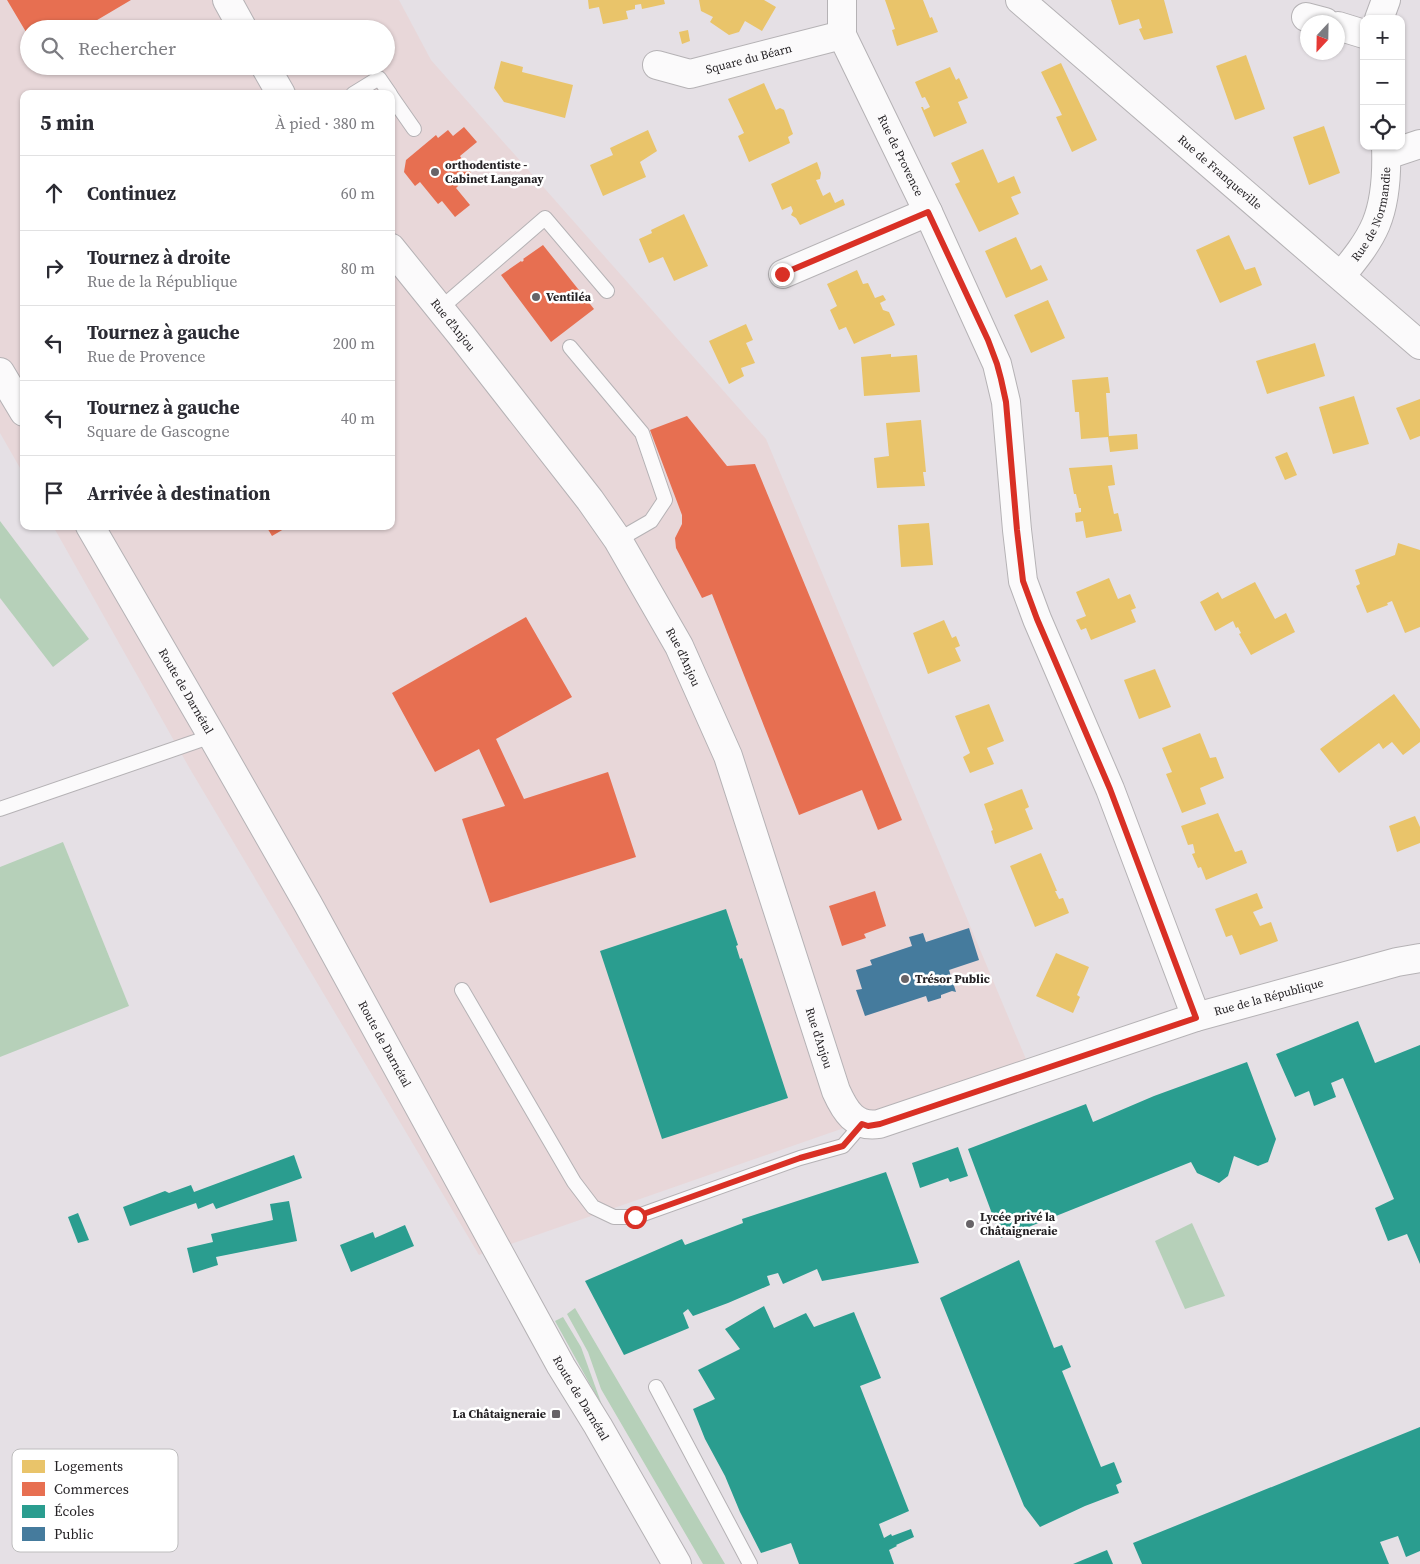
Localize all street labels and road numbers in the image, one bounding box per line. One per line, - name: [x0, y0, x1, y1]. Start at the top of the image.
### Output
- street label: Square du Béarn: [704, 40, 794, 78]
- street label: Rue de Provence: [874, 112, 927, 199]
- street label: Rue de Franqueville: [1174, 132, 1266, 213]
- street label: Rue de Normandie: [1348, 167, 1394, 265]
- street label: Rue d'Anjou: [427, 295, 479, 355]
- street label: Rue d'Anjou: [662, 625, 704, 689]
- street label: Route de Darnétal: [155, 645, 217, 737]
- street label: Rue de la République: [1212, 974, 1325, 1020]
- street label: Route de Darnétal: [355, 998, 415, 1091]
- street label: Rue d'Anjou: [802, 1005, 836, 1071]
- street label: Route de Darnétal: [549, 1353, 613, 1444]

